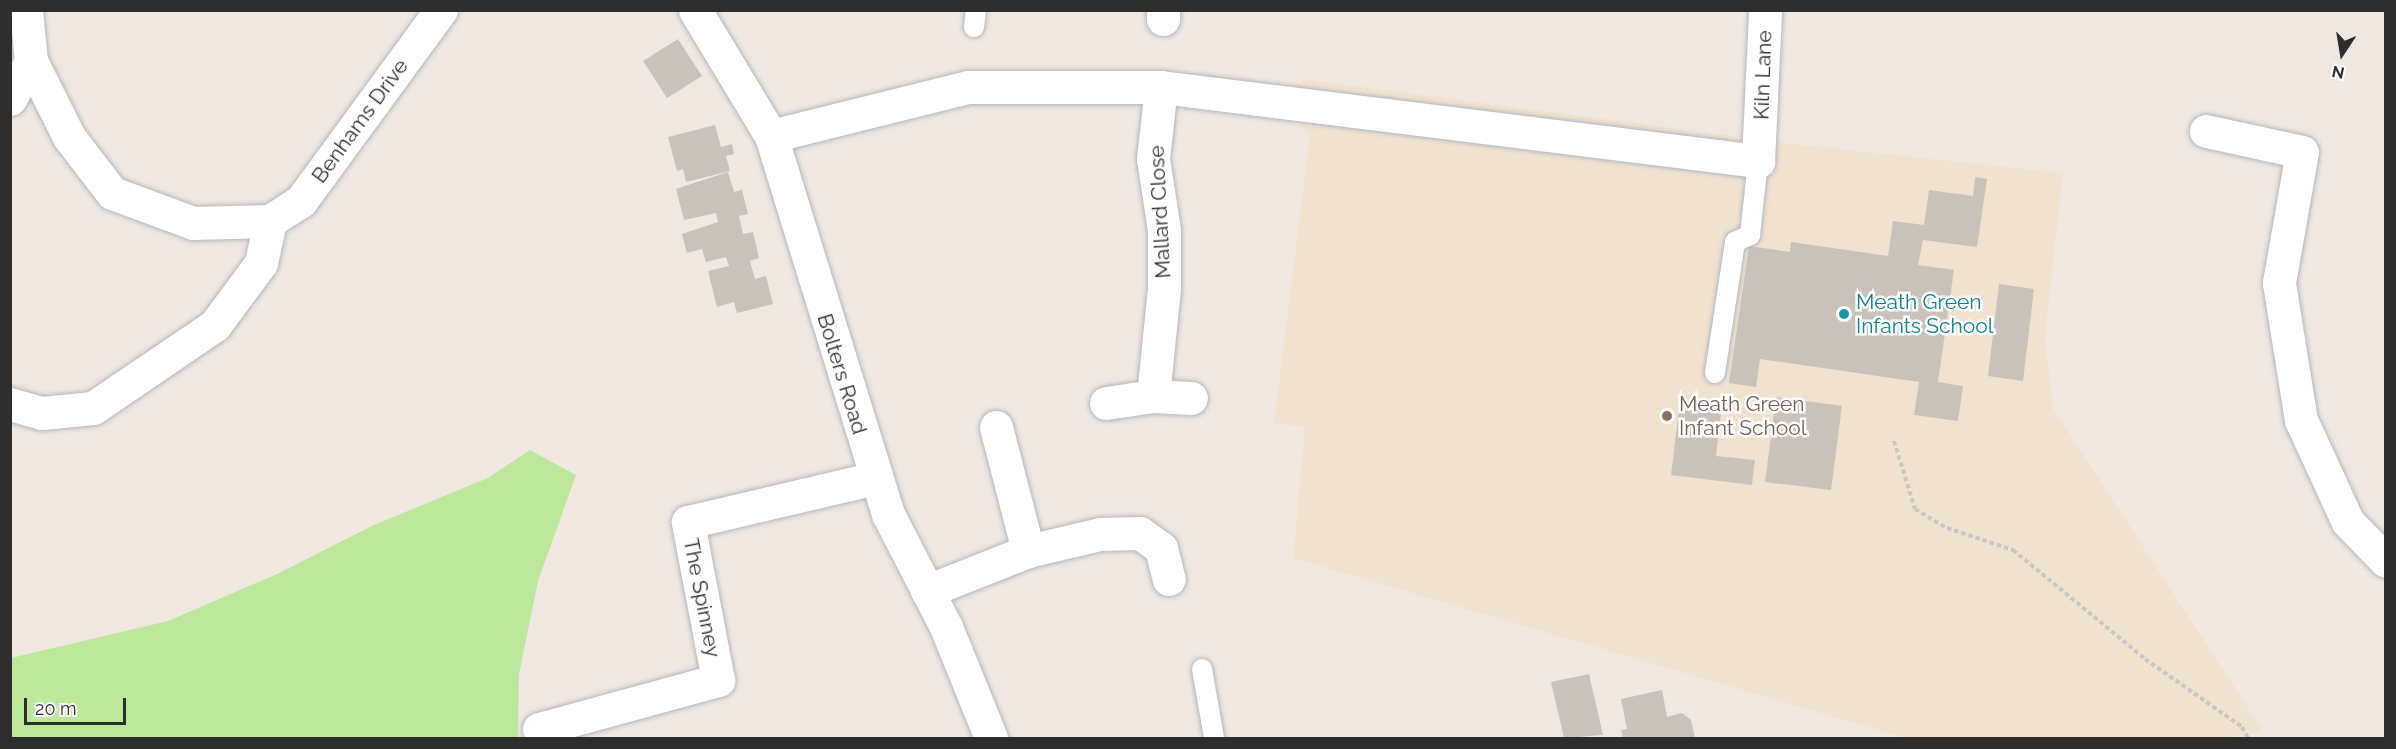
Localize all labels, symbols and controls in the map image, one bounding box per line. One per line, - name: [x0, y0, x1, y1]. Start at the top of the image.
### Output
- north arrow: [2312, 24, 2372, 84]
- street label: Kiln Lane: [1749, 30, 1777, 120]
- street label: Benhams Drive: [307, 54, 413, 188]
- text: N: [2330, 62, 2346, 83]
- street label: Mallard Close: [1144, 145, 1176, 279]
- place label: Meath Green Infants School: [1856, 289, 1994, 339]
- marker: Meath Green Infants School: [1837, 307, 1851, 321]
- street label: Bolters Road: [812, 311, 872, 437]
- place label: Meath Green Infant School: [1679, 391, 1806, 441]
- marker: Meath Green Infant School: [1660, 409, 1674, 423]
- street label: The Spinney: [678, 536, 726, 660]
- scale bar: [27, 686, 129, 724]
- text: 20 m: [35, 698, 77, 719]

